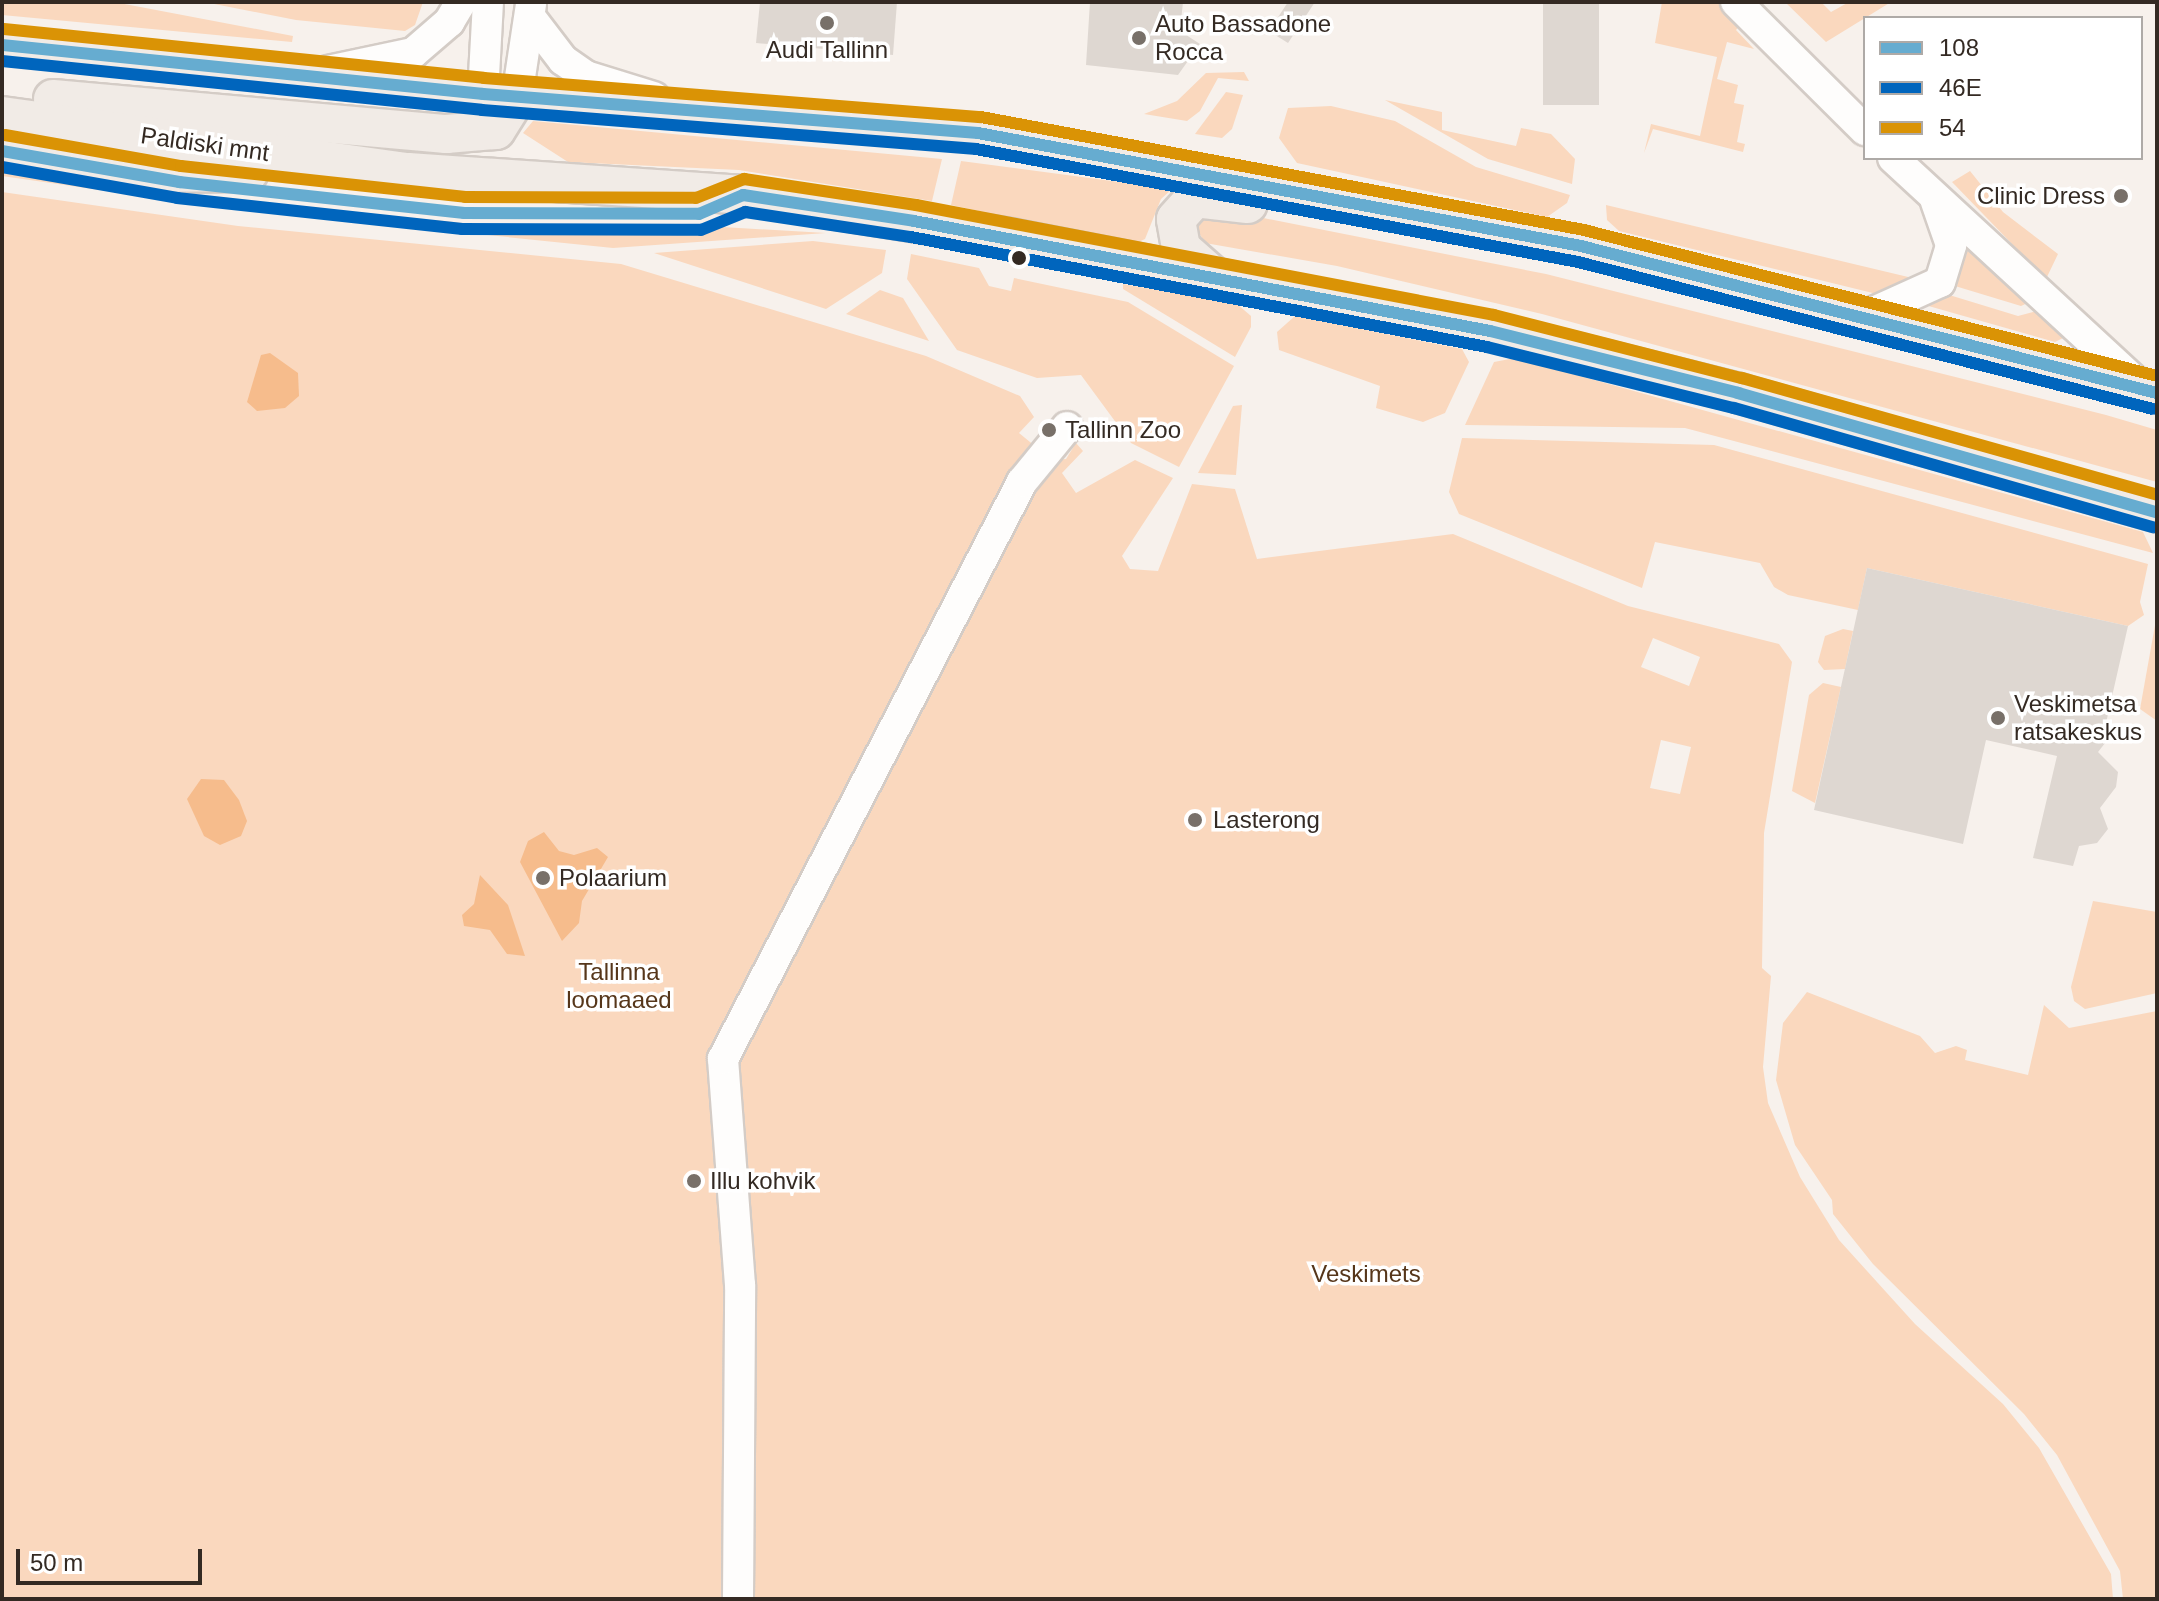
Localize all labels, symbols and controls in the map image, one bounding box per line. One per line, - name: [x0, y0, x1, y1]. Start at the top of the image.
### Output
- place label: Auto Bassadone Rocca: [1155, 10, 1331, 66]
- marker: Audi Tallinn: [818, 14, 836, 32]
- legend: [1863, 16, 2143, 160]
- marker: Auto Bassadone Rocca: [1130, 29, 1148, 47]
- text: 108: [1939, 34, 1979, 61]
- place label: Audi Tallinn: [766, 36, 888, 64]
- text: 46E: [1939, 74, 1982, 101]
- text: 54: [1939, 114, 1966, 141]
- street label: Paldiski mnt: [139, 121, 271, 167]
- place label: Clinic Dress: [1977, 182, 2105, 210]
- marker: Clinic Dress: [2112, 187, 2130, 205]
- unlabelled marker: [1011, 250, 1027, 266]
- place label: Tallinn Zoo: [1065, 416, 1181, 444]
- marker: Tallinn Zoo: [1040, 421, 1058, 439]
- place label: Veskimetsa ratsakeskus: [2014, 690, 2142, 746]
- marker: Veskimetsa ratsakeskus: [1989, 709, 2007, 727]
- place label: Lasterong: [1213, 806, 1320, 834]
- marker: Lasterong: [1184, 809, 1206, 831]
- place label: Polaarium: [559, 864, 667, 892]
- marker: Polaarium: [534, 869, 552, 887]
- park label: Tallinna loomaaed: [566, 958, 672, 1014]
- place label: Illu kohvik: [710, 1167, 815, 1195]
- marker: Illu kohvik: [685, 1172, 703, 1190]
- park label: Veskimets: [1311, 1260, 1421, 1288]
- scale bar: [20, 1533, 206, 1583]
- text: 50 m: [30, 1549, 83, 1576]

